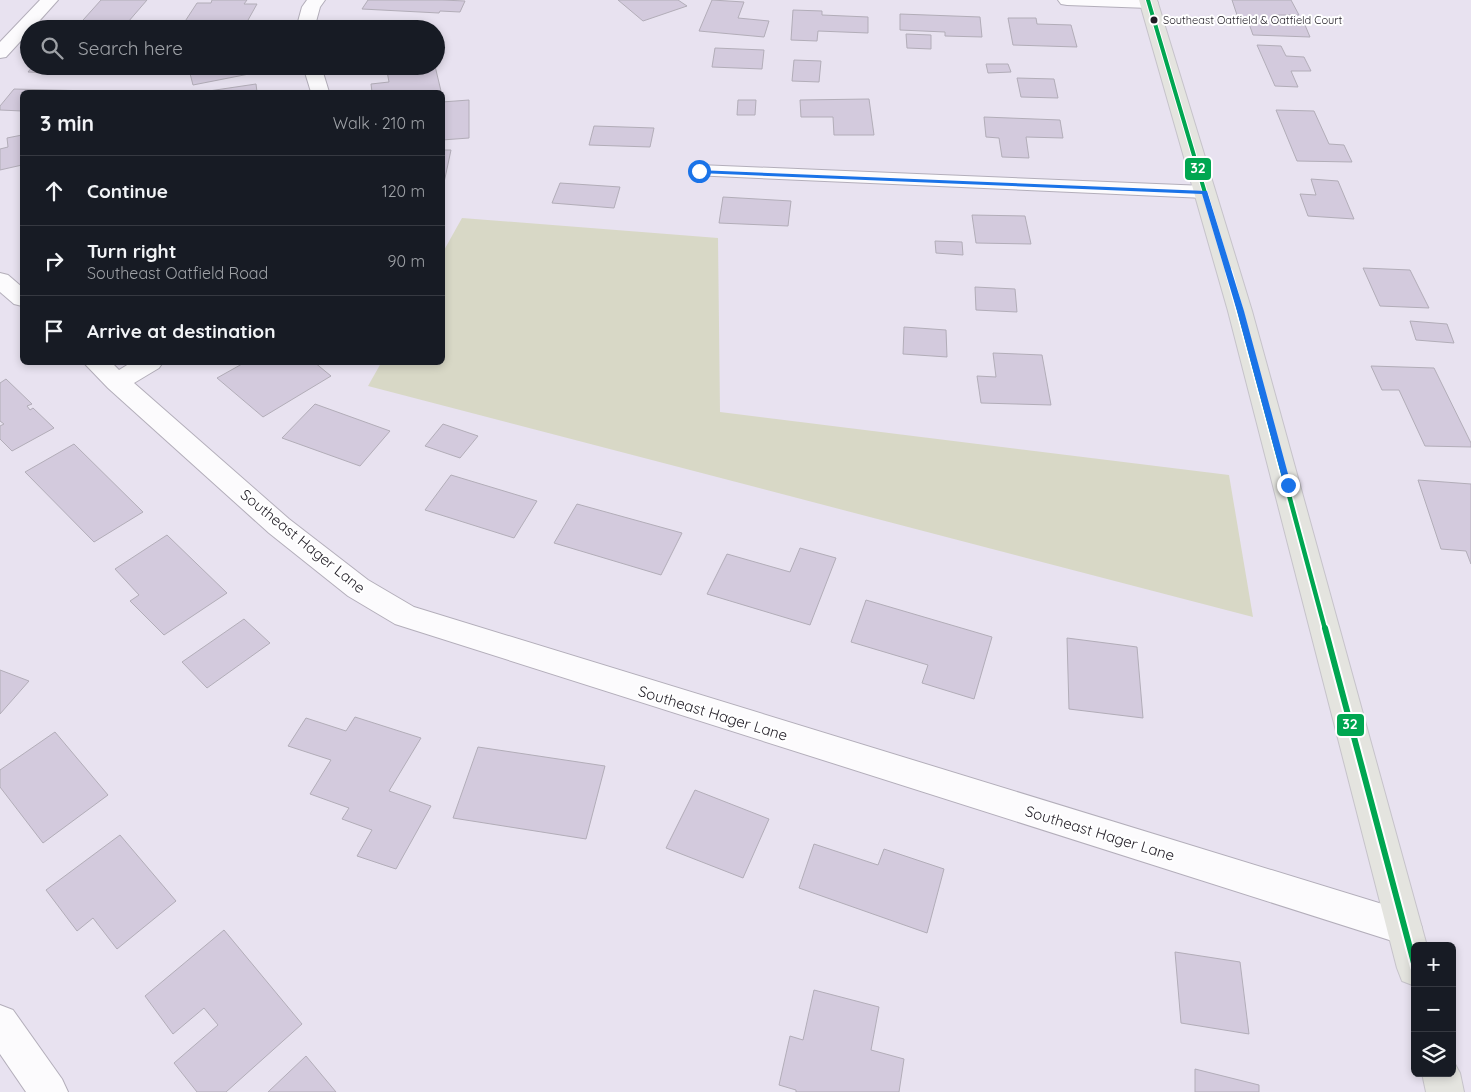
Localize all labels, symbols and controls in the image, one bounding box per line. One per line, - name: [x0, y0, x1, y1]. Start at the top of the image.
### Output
- place label: Southeast Oatfield & Oatfield Court: [1163, 13, 1343, 27]
- marker: Southeast Oatfield & Oatfield Court: [1149, 15, 1159, 25]
- search box: [20, 20, 445, 75]
- icon: search: [38, 34, 66, 62]
- text: Search here: [78, 36, 183, 60]
- text: 3 min: [40, 110, 94, 136]
- text: Walk · 210 m: [333, 113, 425, 133]
- line badge: 32: [1184, 157, 1212, 181]
- text: 32: [1190, 159, 1206, 177]
- route start: [688, 160, 711, 183]
- icon: ahead: [40, 177, 68, 205]
- text: Continue: [87, 179, 168, 203]
- text: 120 m: [382, 181, 425, 201]
- text: Turn right: [87, 239, 176, 263]
- icon: right: [40, 247, 68, 275]
- text: 90 m: [388, 251, 425, 271]
- text: Southeast Oatfield Road: [87, 263, 268, 283]
- icon: arrive: [40, 317, 68, 345]
- text: Arrive at destination: [87, 319, 276, 343]
- route end: [1277, 474, 1300, 497]
- street label: Southeast Hager Lane: [237, 485, 369, 597]
- street label: Southeast Hager Lane: [636, 681, 790, 745]
- line badge: 32: [1336, 713, 1365, 737]
- text: 32: [1342, 715, 1358, 733]
- street label: Southeast Hager Lane: [1023, 801, 1177, 865]
- map controls: [1411, 942, 1456, 1077]
- button: +: [1411, 942, 1456, 987]
- button: −: [1411, 987, 1456, 1032]
- button: layers: [1411, 1032, 1456, 1077]

